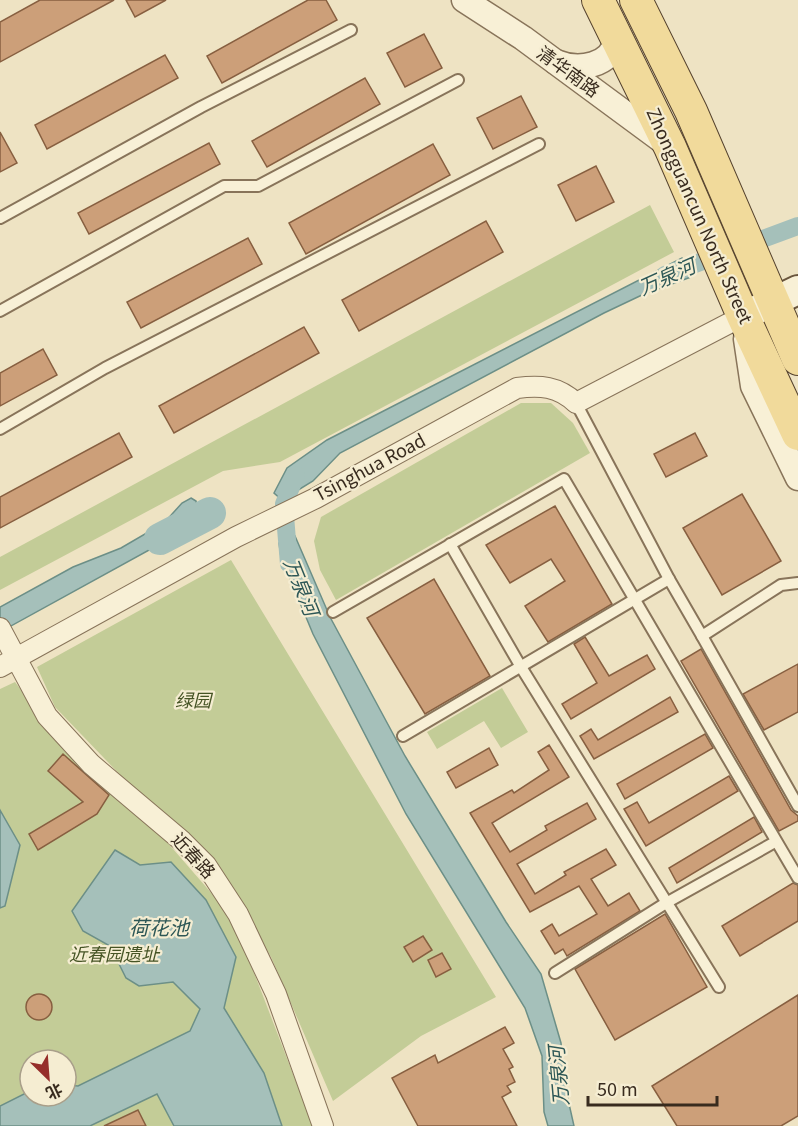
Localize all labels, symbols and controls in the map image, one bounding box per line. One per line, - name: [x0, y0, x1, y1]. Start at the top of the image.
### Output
- street label: 清华南路: [532, 39, 606, 102]
- street label: Zhongguancun North Street: [641, 103, 760, 328]
- water label: 万泉河: [633, 249, 703, 301]
- street label: Tsinghua Road: [309, 426, 430, 507]
- water label: 万泉河: [278, 553, 329, 623]
- park label: 绿园: [175, 686, 214, 712]
- street label: 近春路: [167, 826, 222, 883]
- water label: 荷花池: [129, 912, 191, 941]
- park label: 近春园遗址: [69, 940, 161, 966]
- water label: 万泉河: [540, 1041, 575, 1107]
- north arrow: [18, 1048, 78, 1108]
- scale bar: [588, 1069, 717, 1107]
- text: 50 m: [597, 1075, 638, 1101]
- text: 北: [42, 1078, 67, 1107]

